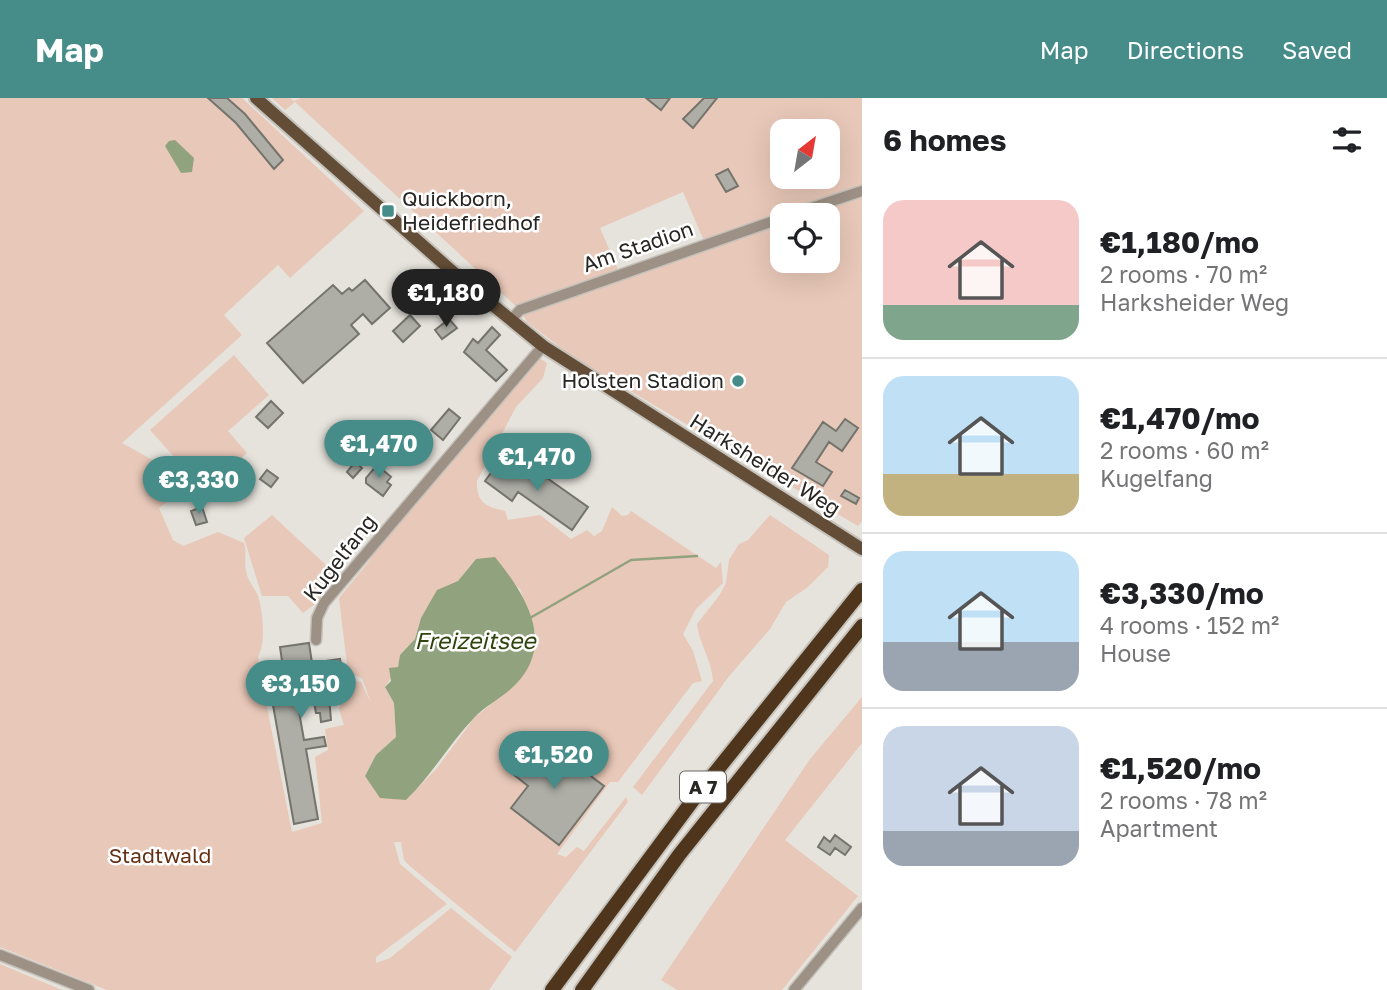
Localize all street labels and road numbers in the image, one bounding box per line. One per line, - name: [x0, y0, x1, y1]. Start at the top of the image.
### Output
- street label: Am Stadion: [579, 215, 696, 277]
- street label: Harksheider Weg: [685, 407, 846, 521]
- street label: Kugelfang: [297, 509, 381, 606]
- road number: A 7: [680, 772, 726, 802]

